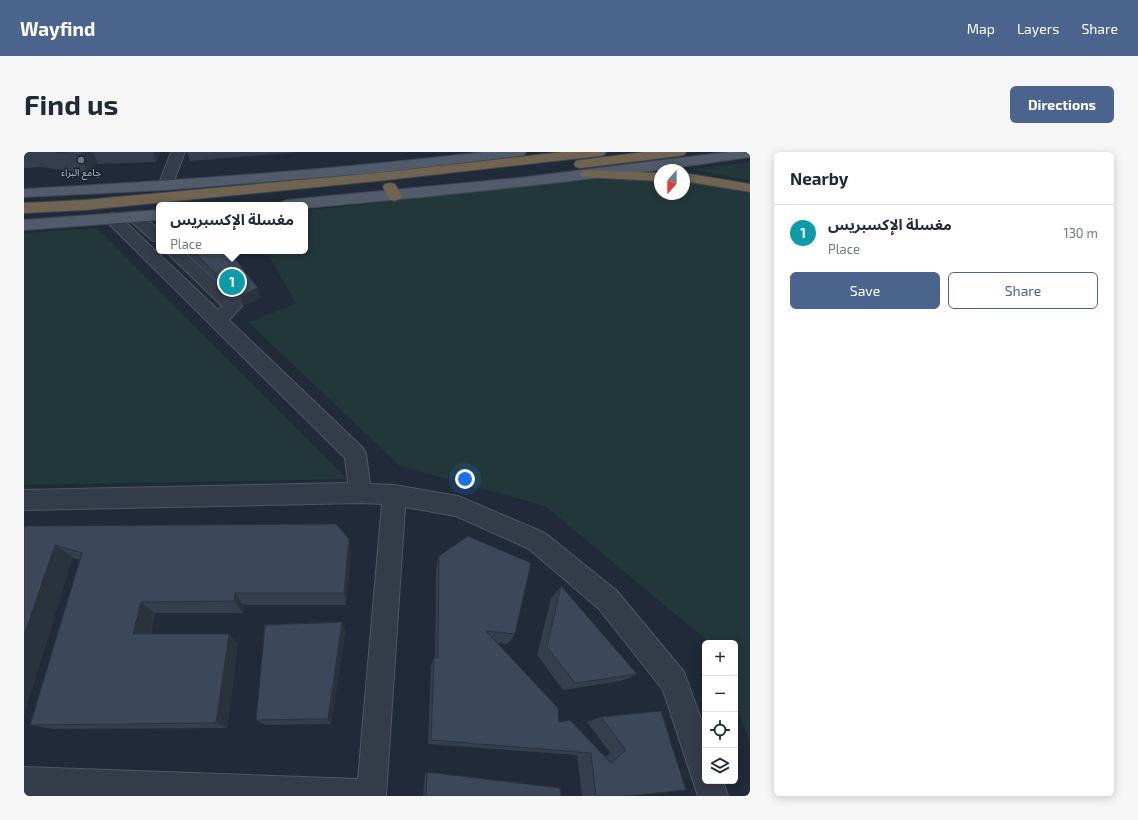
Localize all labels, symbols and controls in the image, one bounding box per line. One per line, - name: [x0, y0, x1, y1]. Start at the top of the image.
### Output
- text: Wayfind: [20, 17, 95, 40]
- text: Map: [967, 20, 995, 37]
- text: Layers: [1017, 20, 1059, 37]
- text: Share: [1081, 20, 1118, 37]
- button: Directions: [1010, 86, 1114, 123]
- text: Find us: [24, 87, 118, 121]
- marker: جامع البراء: [76, 155, 86, 165]
- north arrow: [654, 164, 690, 200]
- place label: جامع البراء: [61, 166, 101, 180]
- text: Nearby: [790, 168, 848, 188]
- popup: [156, 202, 308, 254]
- text: مغسلة الإكسبريس: [170, 210, 294, 228]
- text: مغسلة الإكسبريس: [828, 215, 952, 233]
- text: 1: [800, 225, 806, 241]
- text: 130 m: [1063, 225, 1098, 241]
- text: Place: [170, 236, 202, 252]
- text: Place: [828, 241, 860, 257]
- pin: 1: [219, 267, 245, 297]
- button: Save: [790, 272, 940, 309]
- button: Share: [948, 272, 1098, 309]
- your location: [455, 469, 475, 489]
- map controls: [702, 640, 738, 784]
- button: +: [702, 640, 738, 676]
- button: −: [702, 676, 738, 712]
- button: locate: [702, 712, 738, 748]
- button: layers: [702, 748, 738, 784]

